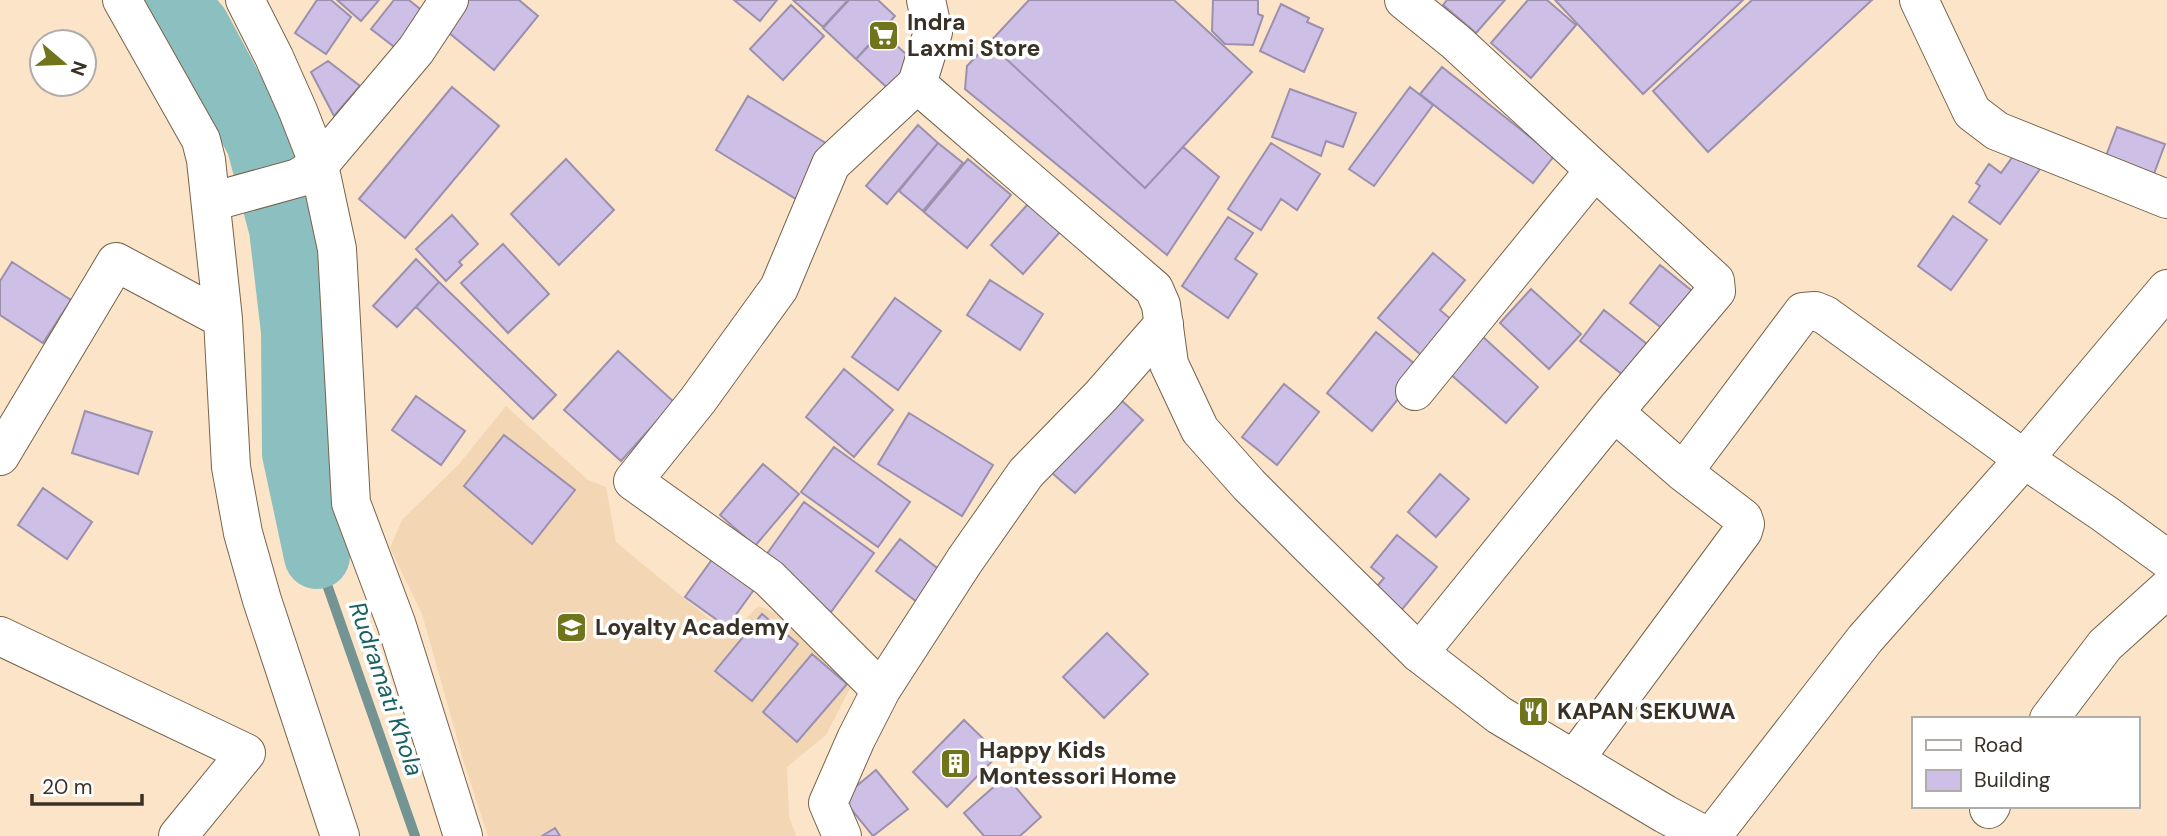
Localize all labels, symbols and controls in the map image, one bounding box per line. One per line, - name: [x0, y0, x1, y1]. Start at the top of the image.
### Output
- place label: Indra Laxmi Store: [907, 7, 1040, 63]
- supermarket icon: Indra Laxmi Store: [867, 18, 901, 52]
- north arrow: [28, 28, 98, 98]
- text: N: [65, 58, 93, 79]
- water label: Rudramati Khola: [342, 598, 431, 780]
- school or university icon: Loyalty Academy: [555, 610, 589, 644]
- place label: Loyalty Academy: [595, 612, 789, 642]
- restaurant icon: KAPAN SEKUWA: [1517, 694, 1551, 728]
- place label: KAPAN SEKUWA: [1557, 696, 1735, 726]
- legend: [1912, 717, 2139, 808]
- text: Road: [1974, 731, 2023, 759]
- place label: Happy Kids Montessori Home: [979, 735, 1177, 791]
- building icon: Happy Kids Montessori Home: [939, 746, 973, 780]
- scale bar: [32, 762, 142, 806]
- text: Building: [1974, 766, 2051, 794]
- text: 20 m: [42, 773, 93, 801]

